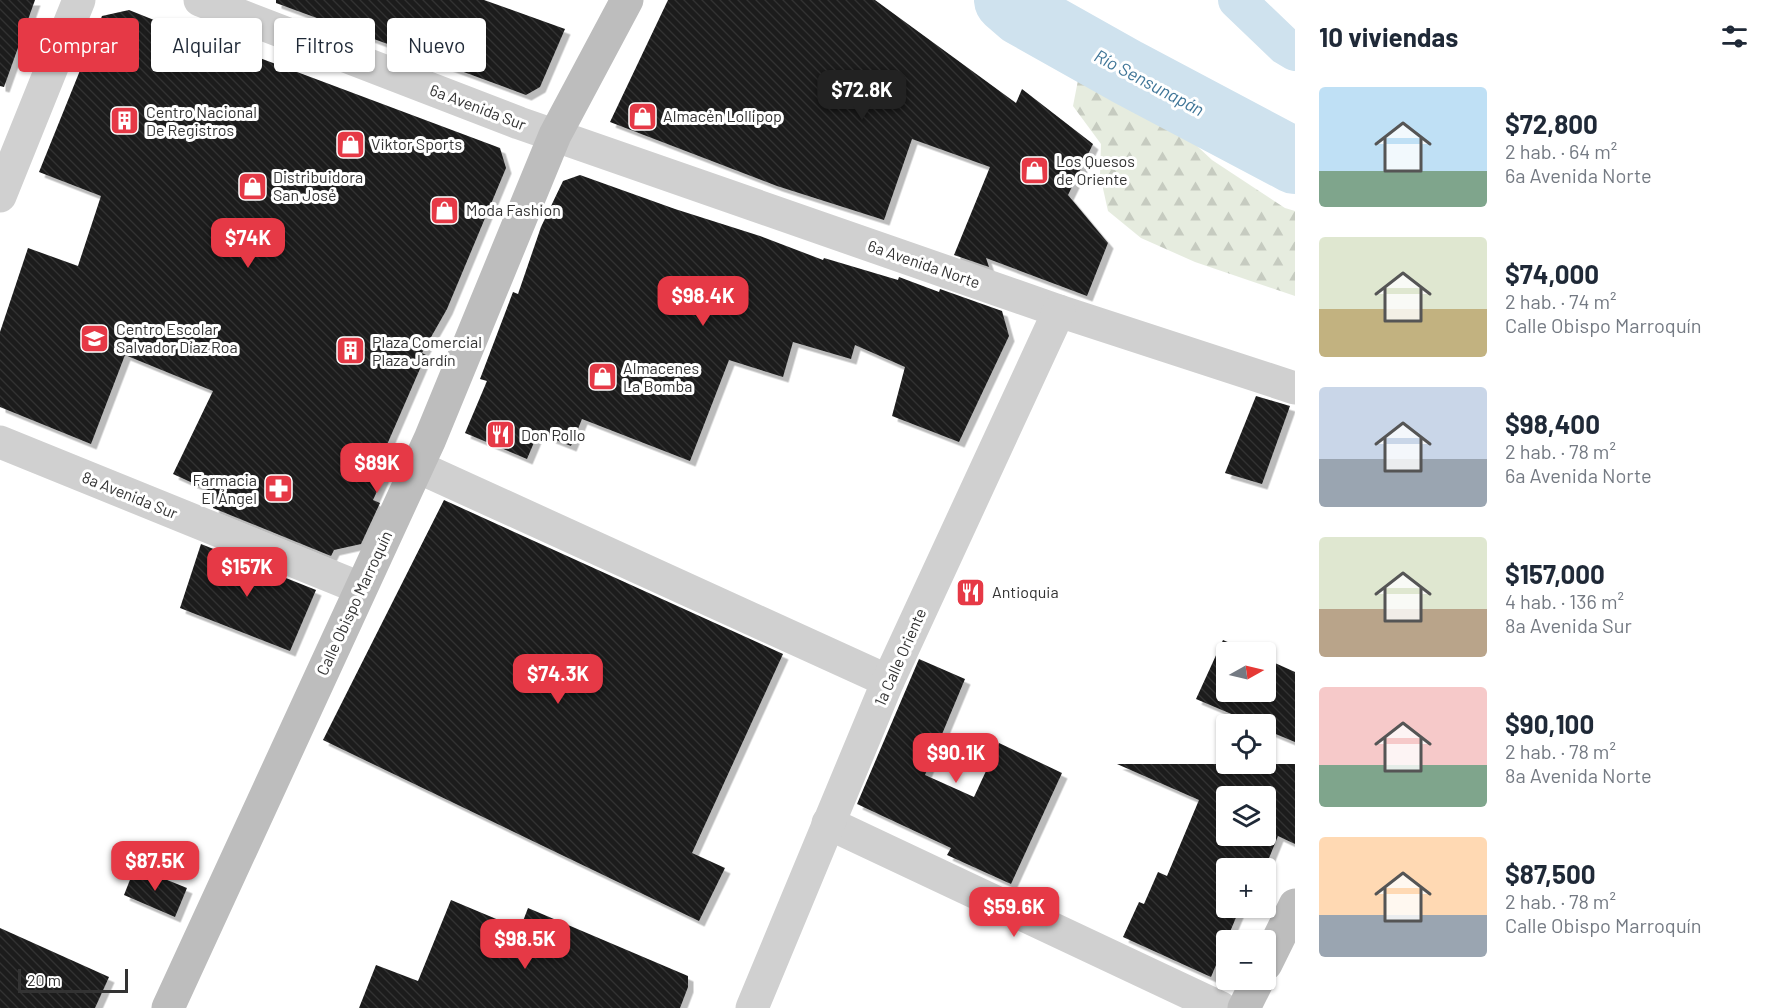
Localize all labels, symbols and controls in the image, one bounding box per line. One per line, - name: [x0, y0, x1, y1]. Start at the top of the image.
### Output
- chip: Comprar: [18, 18, 139, 72]
- chip: Alquilar: [151, 18, 262, 72]
- chip: Filtros: [274, 18, 375, 72]
- chip: Nuevo: [387, 18, 486, 72]
- icon: filters: [1718, 20, 1751, 53]
- text: 10 viviendas: [1319, 21, 1458, 52]
- water label: Río Sensunapán: [1091, 44, 1208, 120]
- pin: $72.8K: [813, 70, 911, 121]
- text: $72.8K: [831, 77, 893, 101]
- street label: 6a Avenida Sur: [427, 80, 529, 134]
- shop icon: Almacén Lollipop: [626, 100, 658, 132]
- place label: Centro Nacional De Registros: [146, 102, 257, 139]
- building icon: Centro Nacional De Registros: [109, 105, 141, 137]
- place label: Almacén Lollipop: [663, 106, 782, 125]
- text: $72,800: [1505, 108, 1598, 139]
- icon: home: [1367, 111, 1439, 183]
- shop icon: Viktor Sports: [334, 128, 366, 160]
- place label: Viktor Sports: [371, 134, 462, 153]
- text: 2 hab. · 64 m²: [1505, 139, 1617, 163]
- place label: Los Quesos de Oriente: [1056, 151, 1135, 188]
- shop icon: Los Quesos de Oriente: [1019, 154, 1051, 186]
- text: 6a Avenida Norte: [1505, 163, 1652, 187]
- place label: Distribuidora San José: [273, 167, 363, 204]
- shop icon: Distribuidora San José: [236, 170, 268, 202]
- shop icon: Moda Fashion: [429, 194, 461, 226]
- place label: Moda Fashion: [466, 200, 561, 219]
- pin: $74K: [212, 218, 284, 269]
- text: $74K: [225, 225, 271, 249]
- street label: 6a Avenida Norte: [866, 235, 983, 292]
- text: $74,000: [1505, 258, 1599, 289]
- icon: home: [1367, 261, 1439, 333]
- pin: $98.4K: [654, 276, 752, 327]
- text: $98.4K: [672, 283, 734, 307]
- text: 2 hab. · 74 m²: [1505, 289, 1617, 313]
- text: Calle Obispo Marroquín: [1505, 313, 1702, 337]
- place label: Centro Escolar Salvador Díaz Roa: [116, 319, 238, 356]
- school or university icon: Centro Escolar Salvador Díaz Roa: [79, 322, 111, 354]
- place label: Plaza Comercial Plaza Jardín: [372, 332, 482, 369]
- building icon: Plaza Comercial Plaza Jardín: [335, 335, 367, 367]
- place label: Almacenes La Bomba: [623, 358, 699, 395]
- shop icon: Almacenes La Bomba: [586, 361, 618, 393]
- text: $98,400: [1505, 408, 1600, 439]
- icon: home: [1367, 411, 1439, 483]
- restaurant icon: Don Pollo: [484, 419, 516, 451]
- place label: Don Pollo: [521, 425, 585, 444]
- text: 2 hab. · 78 m²: [1505, 439, 1616, 463]
- pin: $89K: [341, 443, 413, 494]
- text: $89K: [354, 450, 400, 474]
- text: 6a Avenida Norte: [1505, 463, 1652, 487]
- street label: 8a Avenida Sur: [80, 467, 181, 522]
- place label: Farmacia El Ángel: [192, 470, 257, 507]
- pharmacy icon: Farmacia El Ángel: [262, 473, 294, 505]
- street label: Calle Obispo Marroquín: [312, 527, 395, 678]
- pin: $157K: [205, 547, 289, 598]
- text: $157K: [221, 554, 273, 578]
- text: $157,000: [1505, 558, 1605, 589]
- icon: home: [1367, 561, 1439, 633]
- restaurant icon: Antioquia: [955, 576, 987, 608]
- place label: Antioquia: [992, 582, 1059, 601]
- text: 4 hab. · 136 m²: [1505, 589, 1624, 613]
- street label: 1a Calle Oriente: [870, 605, 930, 709]
- text: 8a Avenida Sur: [1505, 613, 1632, 637]
- north arrow: [1216, 642, 1276, 702]
- map controls: [1216, 642, 1276, 990]
- pin: $74.3K: [509, 654, 607, 705]
- text: $74.3K: [527, 661, 589, 685]
- text: $90,100: [1505, 708, 1594, 739]
- icon: home: [1367, 711, 1439, 783]
- button: locate: [1216, 714, 1276, 774]
- pin: $90.1K: [907, 733, 1005, 784]
- text: 2 hab. · 78 m²: [1505, 739, 1616, 763]
- text: $90.1K: [927, 740, 985, 764]
- text: 8a Avenida Norte: [1505, 763, 1652, 787]
- button: layers: [1216, 786, 1276, 846]
- pin: $87.5K: [106, 841, 204, 892]
- text: $87.5K: [125, 848, 185, 872]
- button: +: [1216, 858, 1276, 918]
- text: $87,500: [1505, 858, 1596, 889]
- icon: home: [1367, 861, 1439, 933]
- pin: $59.6K: [965, 887, 1063, 938]
- text: 2 hab. · 78 m²: [1505, 889, 1616, 913]
- text: $59.6K: [983, 894, 1045, 918]
- text: Calle Obispo Marroquín: [1505, 913, 1702, 937]
- pin: $98.5K: [476, 919, 574, 970]
- text: $98.5K: [494, 926, 556, 950]
- button: −: [1216, 930, 1276, 990]
- scale bar: [18, 966, 128, 994]
- text: 20 m: [27, 970, 61, 989]

